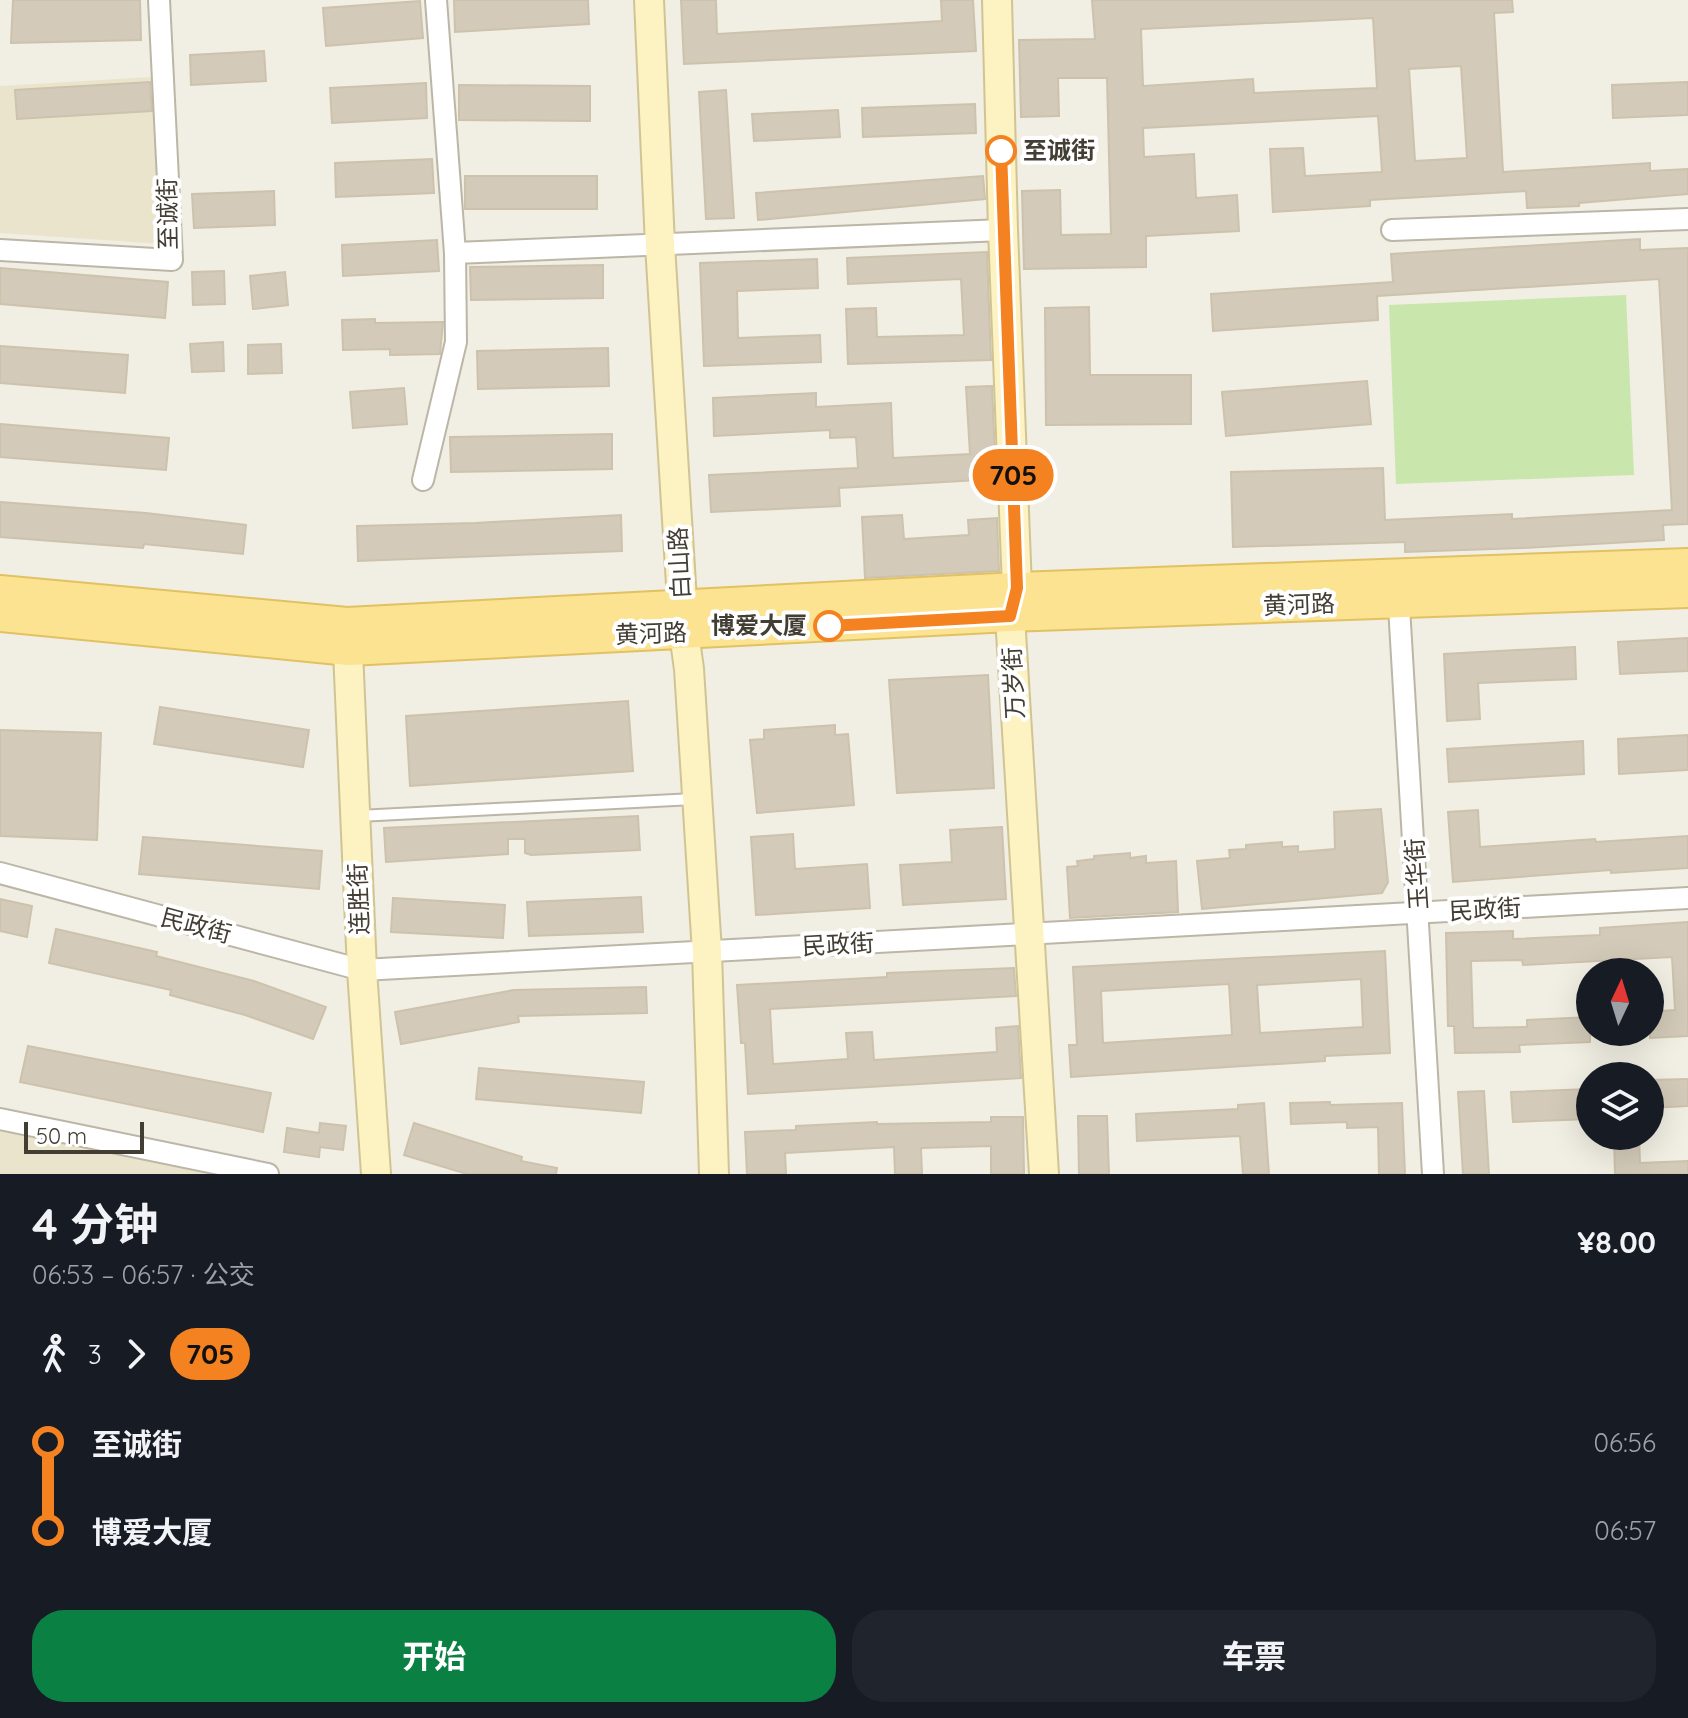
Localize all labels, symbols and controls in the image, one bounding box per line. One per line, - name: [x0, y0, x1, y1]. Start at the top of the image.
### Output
- place label: 至诚街: [1023, 135, 1095, 165]
- marker: 至诚街: [986, 136, 1016, 166]
- street label: 至诚街: [151, 178, 183, 250]
- line badge: 705: [967, 449, 1059, 501]
- text: 705: [989, 457, 1037, 492]
- street label: 白山路: [662, 526, 696, 600]
- street label: 黄河路: [1262, 588, 1335, 620]
- place label: 博爱大厦: [711, 610, 807, 640]
- marker: 博爱大厦: [814, 611, 844, 641]
- street label: 黄河路: [614, 617, 687, 649]
- street label: 万岁街: [996, 646, 1030, 720]
- street label: 玉华街: [1399, 837, 1433, 911]
- street label: 连胜街: [342, 863, 374, 936]
- street label: 民政街: [1448, 892, 1522, 926]
- street label: 民政街: [158, 901, 235, 949]
- street label: 民政街: [801, 927, 875, 961]
- north arrow: [1576, 958, 1664, 1046]
- map controls: [1576, 958, 1664, 1150]
- button: layers: [1576, 1062, 1664, 1150]
- scale bar: [24, 1118, 144, 1154]
- text: 50 m: [36, 1122, 87, 1150]
- text: 4 分钟: [32, 1196, 158, 1251]
- text: ¥8.00: [1577, 1223, 1656, 1261]
- text: 06:53 – 06:57 · 公交: [32, 1258, 255, 1291]
- icon: walk: [32, 1332, 76, 1376]
- icon: forward: [114, 1332, 158, 1376]
- text: 705: [186, 1336, 234, 1371]
- text: 3: [88, 1338, 102, 1371]
- text: 至诚街: [92, 1425, 182, 1463]
- text: 06:56: [1594, 1426, 1656, 1459]
- text: 博爱大厦: [92, 1513, 212, 1551]
- text: 06:57: [1594, 1514, 1656, 1547]
- button: 开始: [32, 1610, 836, 1702]
- button: 车票: [852, 1610, 1656, 1702]

